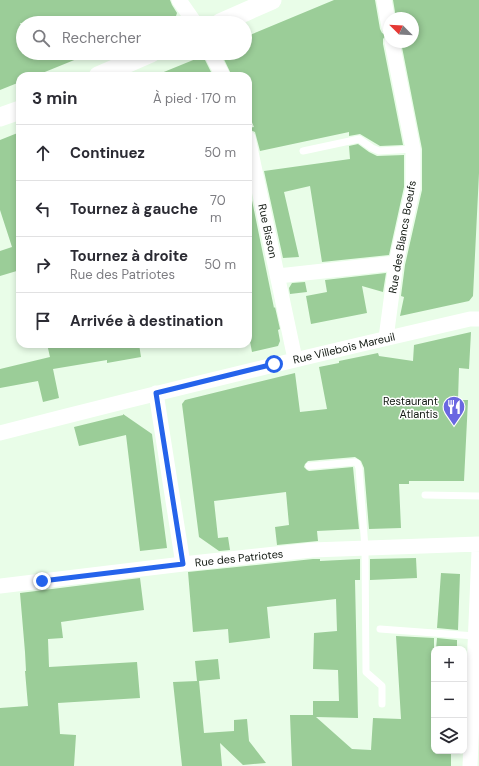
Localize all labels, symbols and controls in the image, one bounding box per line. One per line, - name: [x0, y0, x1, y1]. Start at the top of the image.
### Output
- north arrow: [383, 12, 419, 48]
- search box: [16, 16, 252, 60]
- icon: search: [30, 27, 52, 49]
- text: Rechercher: [62, 28, 141, 48]
- text: 3 min: [32, 87, 77, 109]
- text: À pied · 170 m: [153, 90, 236, 107]
- icon: ahead: [32, 142, 54, 164]
- text: Continuez: [70, 143, 145, 163]
- text: 50 m: [204, 144, 236, 161]
- street label: Rue des Blancs Boeufs: [385, 179, 419, 295]
- text: 70 m: [210, 192, 226, 226]
- icon: left: [32, 198, 54, 220]
- text: Tournez à gauche: [70, 199, 198, 219]
- street label: Rue Bisson: [255, 203, 281, 259]
- text: Tournez à droite: [70, 246, 188, 266]
- icon: right: [32, 254, 54, 276]
- text: 50 m: [204, 256, 236, 273]
- text: Rue des Patriotes: [70, 266, 175, 283]
- icon: arrive: [32, 310, 54, 332]
- text: Arrivée à destination: [70, 311, 223, 331]
- street label: Rue Villebois Mareuil: [292, 329, 396, 367]
- route start: [265, 355, 283, 373]
- place label: Restaurant Atlantis: [383, 394, 438, 421]
- restaurant icon: Restaurant Atlantis: [441, 394, 467, 427]
- street label: Rue des Patriotes: [194, 546, 284, 570]
- route end: [33, 572, 51, 590]
- map controls: [431, 646, 467, 754]
- button: +: [431, 646, 467, 682]
- button: −: [431, 682, 467, 718]
- button: layers: [431, 718, 467, 754]

